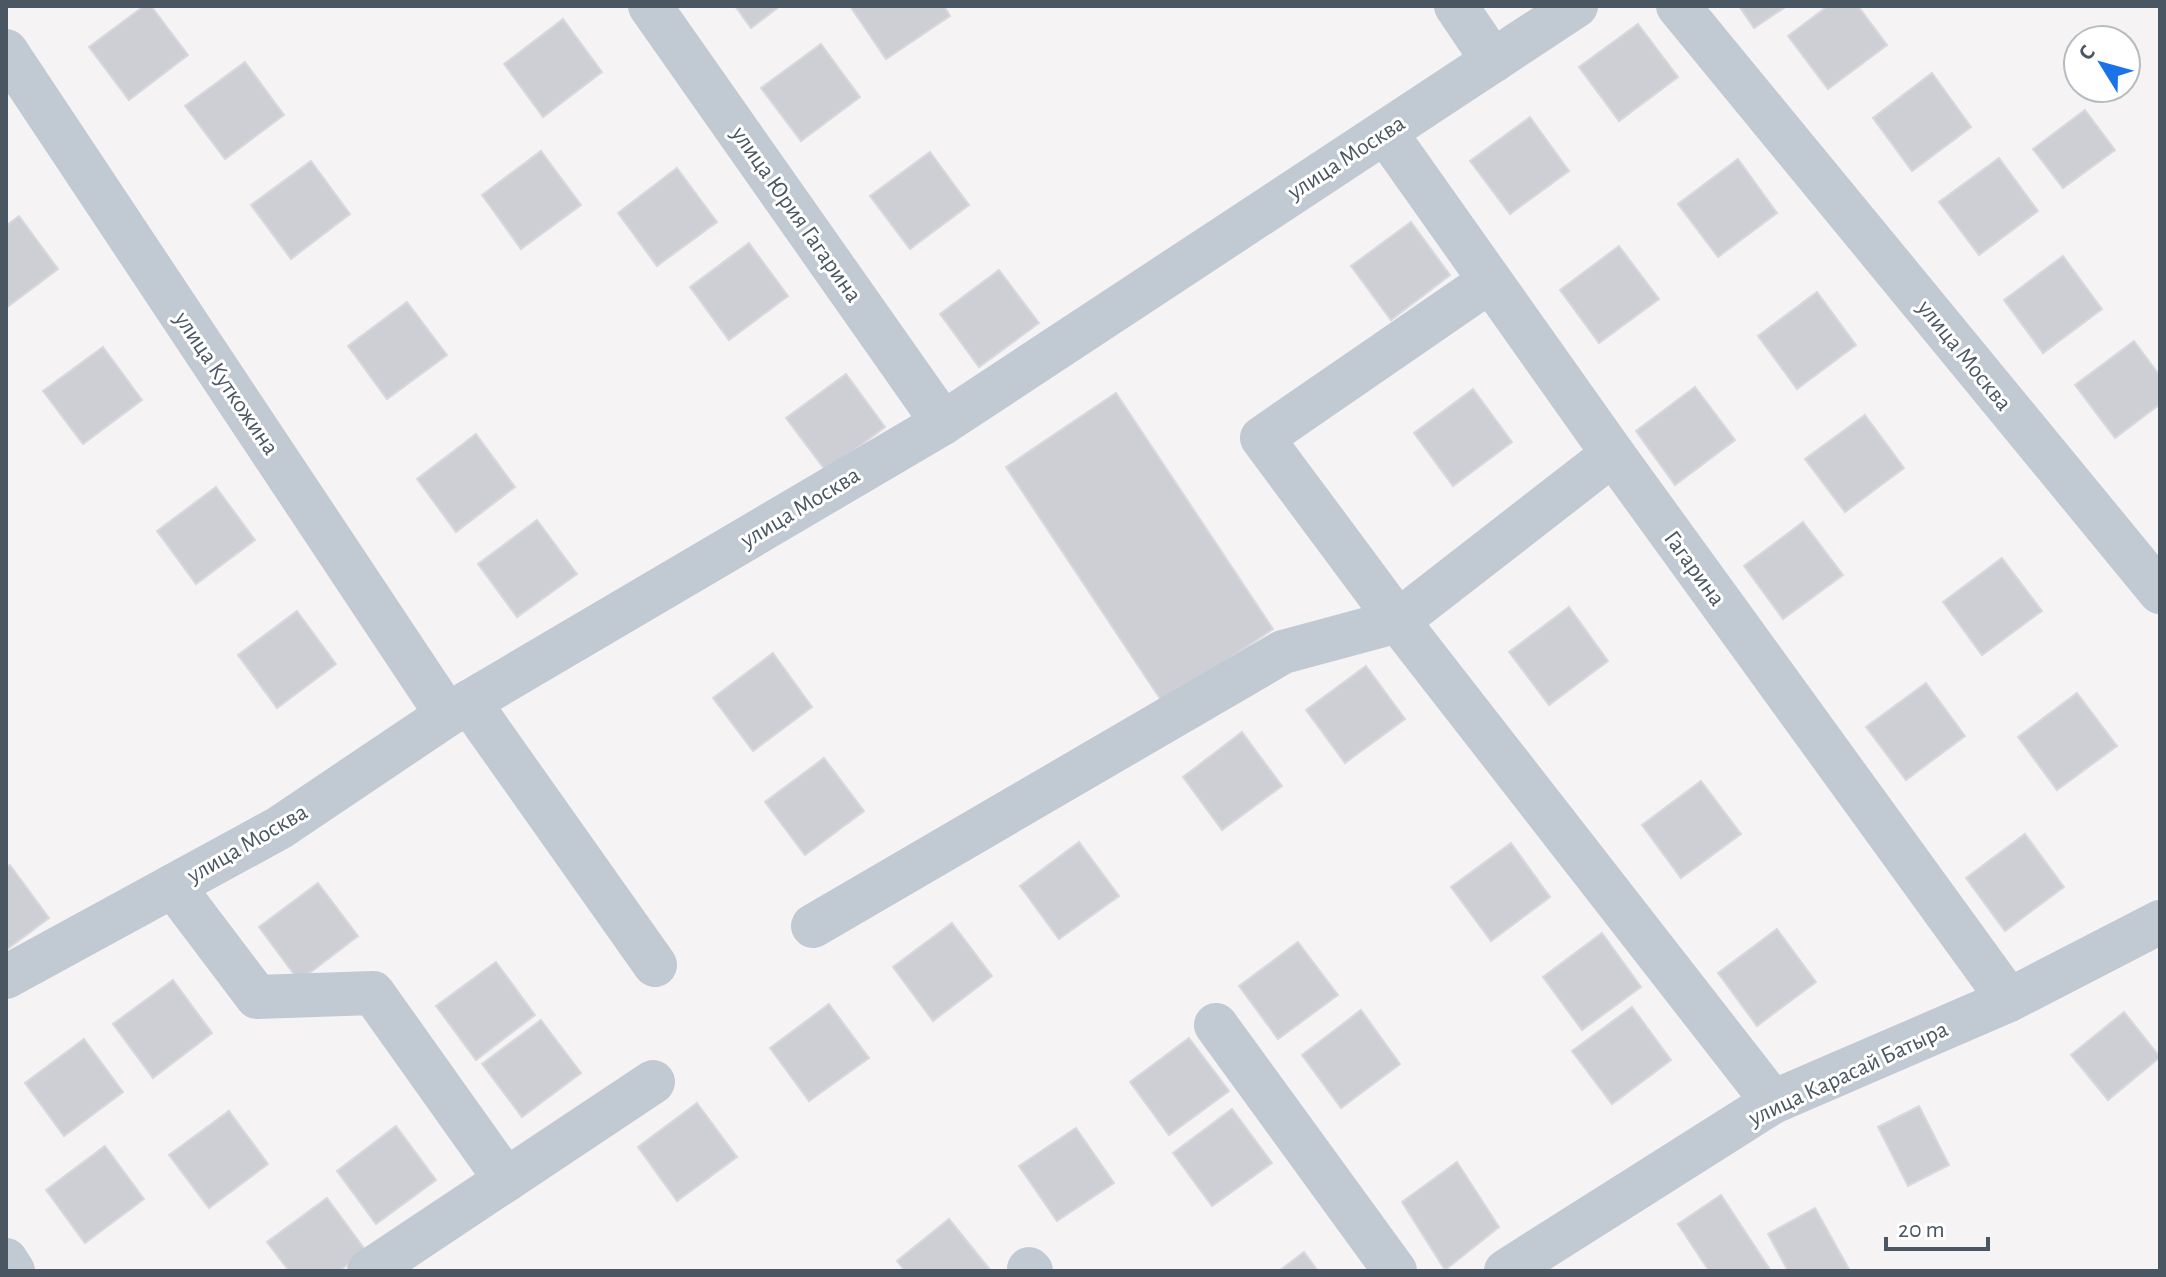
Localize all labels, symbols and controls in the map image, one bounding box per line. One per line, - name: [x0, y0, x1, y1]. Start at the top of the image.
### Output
- north arrow: [2062, 24, 2142, 104]
- text: С: [2074, 41, 2099, 64]
- street label: улица Москва: [1283, 111, 1410, 205]
- street label: улица Юрия Гагарина: [726, 122, 866, 307]
- street label: улица Москва: [1912, 295, 2016, 415]
- street label: улица Куткожина: [169, 307, 283, 460]
- street label: улица Москва: [736, 463, 864, 553]
- street label: Гагарина: [1659, 527, 1729, 611]
- street label: улица Москва: [182, 800, 312, 888]
- street label: улица Карасай Батыра: [1744, 1017, 1952, 1131]
- scale bar: [1886, 1201, 1988, 1251]
- text: 20 m: [1898, 1218, 1945, 1242]

